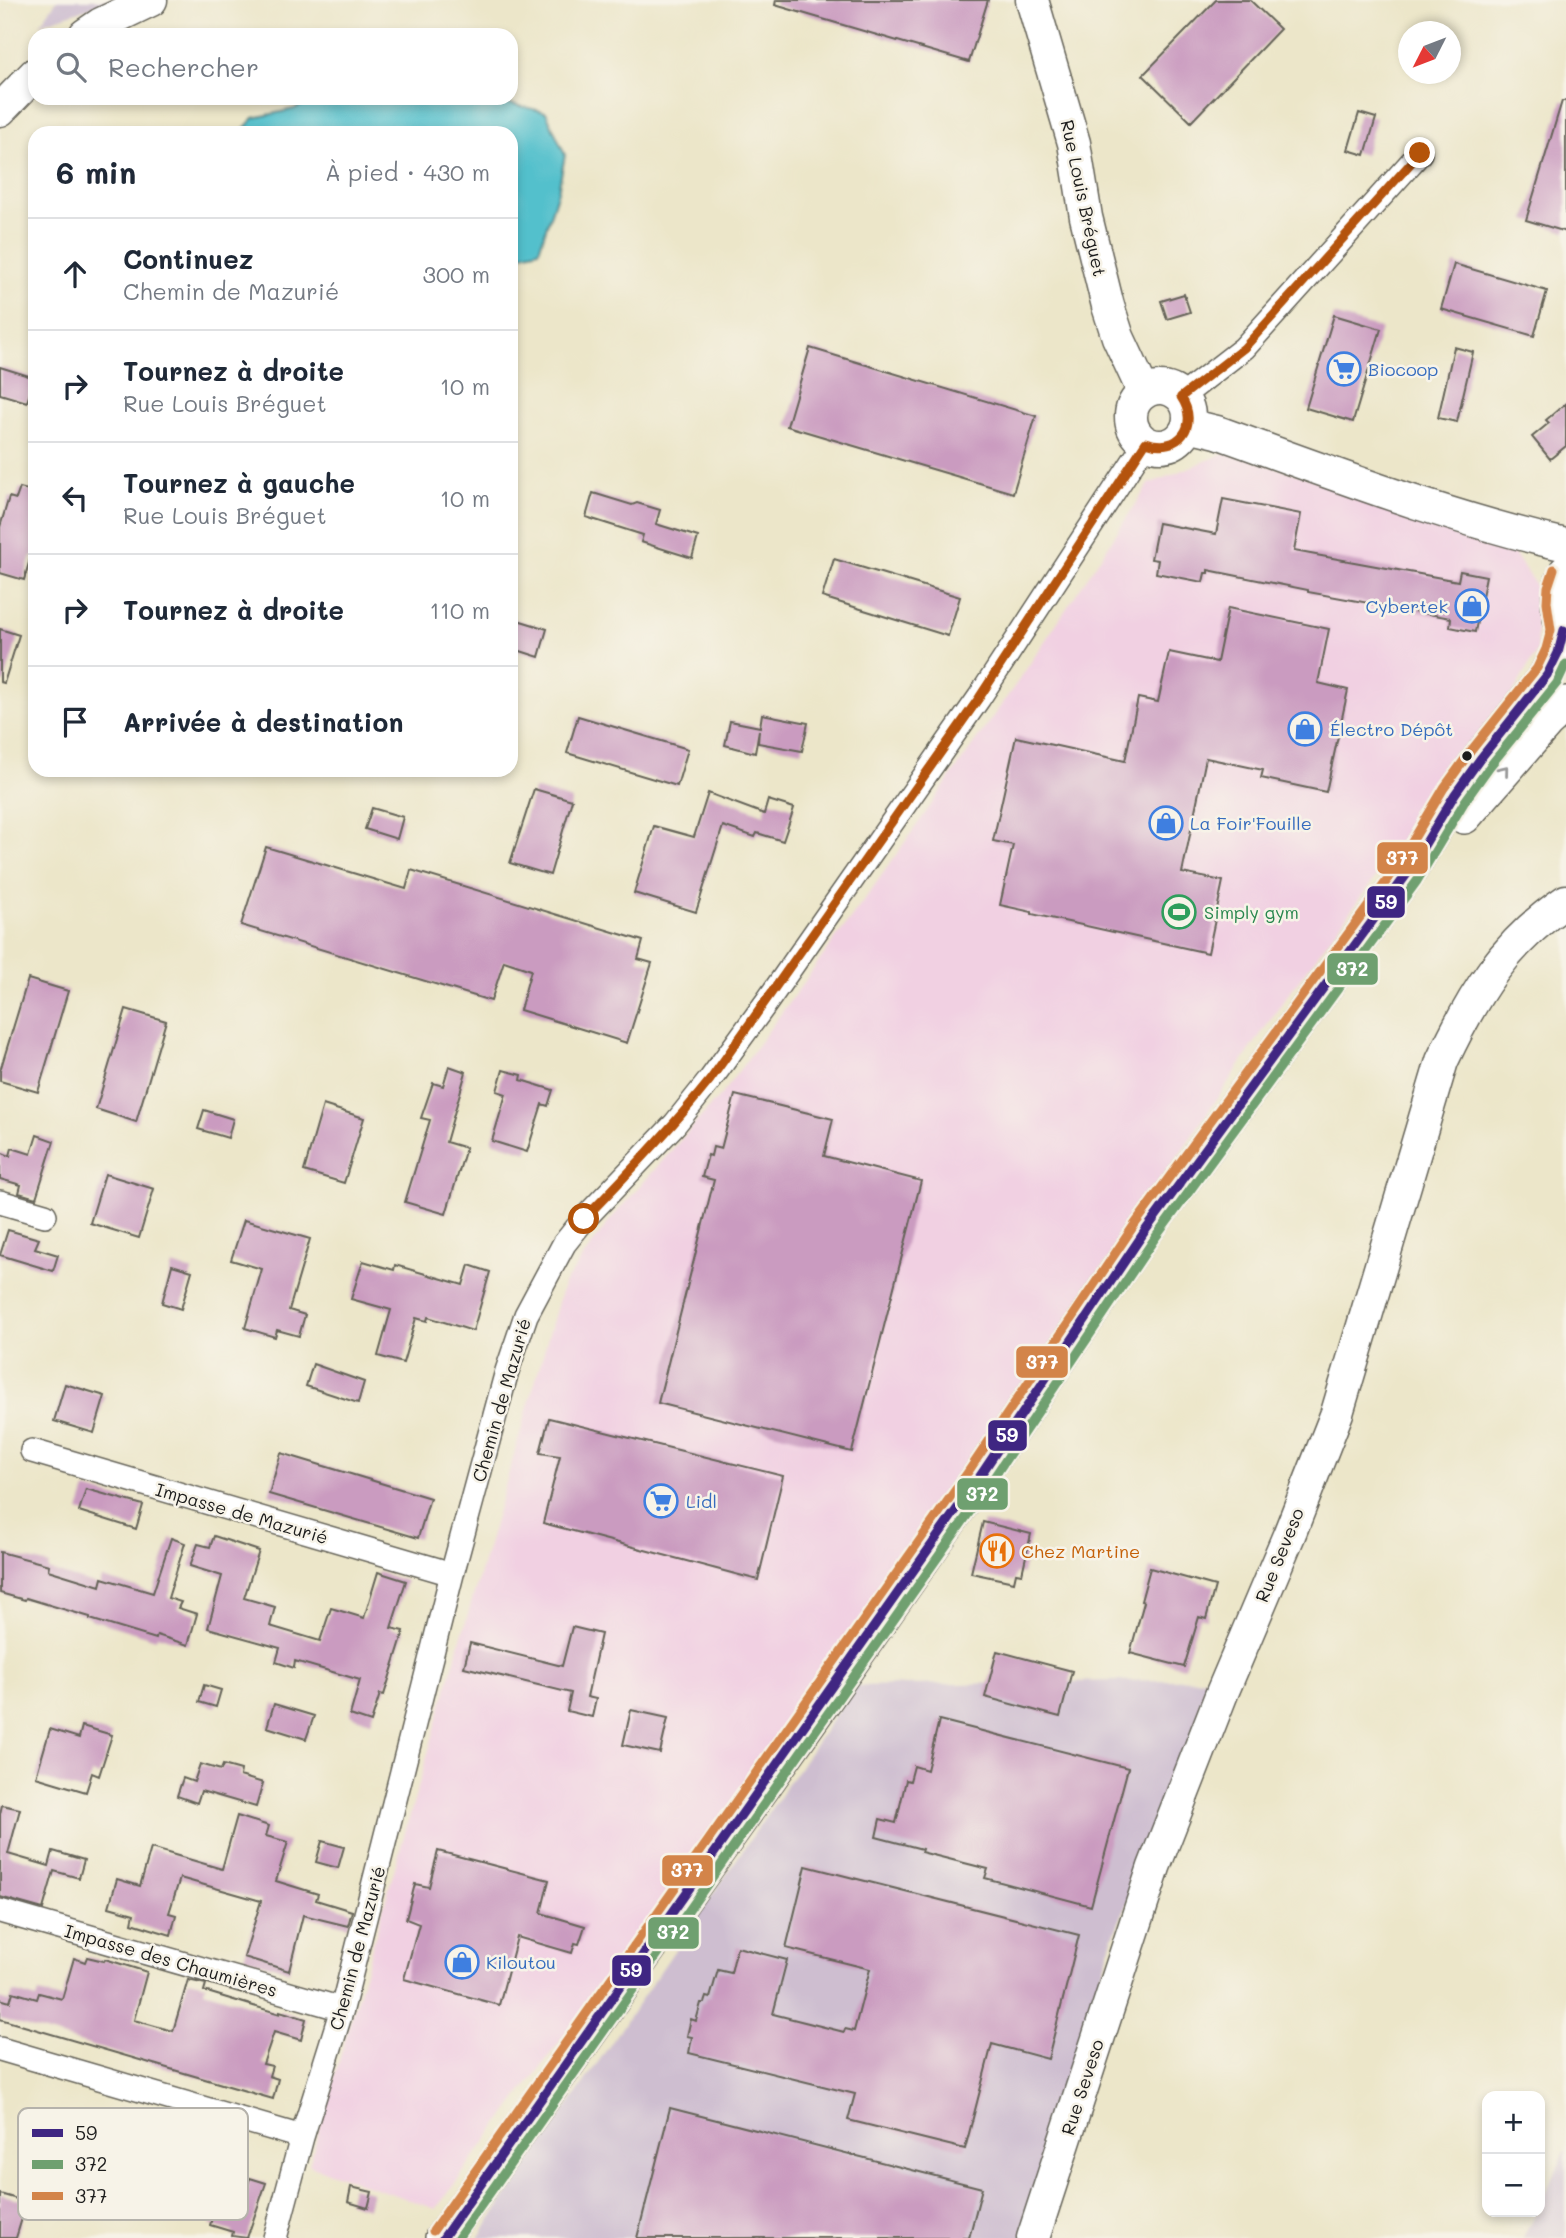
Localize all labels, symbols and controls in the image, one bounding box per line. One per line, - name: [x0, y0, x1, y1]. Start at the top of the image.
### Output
- north arrow: [1398, 21, 1461, 84]
- search box: [28, 28, 518, 105]
- icon: search: [52, 48, 90, 86]
- text: Rechercher: [108, 50, 259, 84]
- street label: Rue Louis Bréguet: [1056, 118, 1112, 278]
- route end: [1404, 137, 1435, 168]
- text: 6 min: [56, 152, 136, 192]
- text: À pied · 430 m: [325, 157, 490, 187]
- text: Continuez: [123, 242, 253, 276]
- icon: ahead: [56, 255, 94, 293]
- text: 300 m: [422, 259, 490, 289]
- text: Chemin de Mazurié: [123, 276, 339, 306]
- supermarket icon: Biocoop: [1325, 350, 1363, 388]
- text: Tournez à droite: [123, 354, 344, 388]
- place label: Biocoop: [1368, 357, 1438, 381]
- icon: right: [56, 367, 94, 405]
- text: 10 m: [440, 371, 490, 401]
- text: Rue Louis Bréguet: [123, 388, 327, 418]
- text: Tournez à gauche: [123, 466, 355, 500]
- icon: left: [56, 479, 94, 517]
- text: 10 m: [440, 483, 490, 513]
- text: Rue Louis Bréguet: [123, 500, 327, 530]
- shop icon: Cybertek: [1453, 587, 1491, 625]
- icon: right: [56, 591, 94, 629]
- text: Tournez à droite: [123, 593, 344, 627]
- place label: Cybertek: [1365, 594, 1448, 618]
- text: 110 m: [430, 595, 490, 625]
- icon: arrive: [56, 703, 94, 741]
- text: Arrivée à destination: [123, 705, 403, 739]
- shop icon: Électro Dépôt: [1286, 710, 1324, 748]
- place label: Électro Dépôt: [1330, 717, 1453, 741]
- unlabelled marker: [1460, 749, 1474, 763]
- one-way arrow: [1495, 766, 1508, 778]
- shop icon: La Foir'Fouille: [1147, 804, 1185, 842]
- place label: La Foir'Fouille: [1190, 811, 1312, 835]
- line badge: 377: [1376, 841, 1429, 875]
- text: 377: [1386, 845, 1419, 870]
- line badge: 59: [1366, 885, 1406, 919]
- text: 59: [1375, 889, 1398, 914]
- sports icon: Simply gym: [1160, 893, 1198, 931]
- place label: Simply gym: [1204, 900, 1299, 924]
- line badge: 372: [1326, 952, 1379, 986]
- text: 372: [1336, 956, 1368, 981]
- route start: [568, 1203, 599, 1234]
- street label: Chemin de Mazurié: [466, 1315, 536, 1485]
- line badge: 377: [1015, 1345, 1069, 1379]
- text: 377: [1026, 1349, 1059, 1374]
- line badge: 59: [987, 1419, 1028, 1452]
- text: 59: [996, 1422, 1019, 1447]
- street label: Impasse de Mazurié: [153, 1477, 331, 1549]
- line badge: 372: [956, 1477, 1009, 1511]
- text: 372: [966, 1481, 998, 1506]
- supermarket icon: Lidl: [642, 1482, 680, 1520]
- place label: Lidl: [686, 1489, 717, 1513]
- street label: Rue Seveso: [1249, 1504, 1309, 1606]
- restaurant icon: Chez Martine: [978, 1532, 1016, 1570]
- place label: Chez Martine: [1021, 1539, 1140, 1563]
- line badge: 377: [661, 1854, 714, 1887]
- text: 377: [671, 1857, 704, 1882]
- street label: Chemin de Mazurié: [324, 1863, 390, 2033]
- line badge: 372: [647, 1916, 700, 1950]
- street label: Impasse des Chaumières: [62, 1918, 280, 2002]
- text: 372: [657, 1919, 689, 1944]
- shop icon: Kiloutou: [443, 1943, 481, 1981]
- place label: Kiloutou: [486, 1950, 556, 1974]
- line badge: 59: [611, 1954, 652, 1987]
- text: 59: [620, 1957, 643, 1982]
- street label: Rue Seveso: [1055, 2036, 1109, 2138]
- map controls: [1482, 2091, 1545, 2217]
- button: +: [1482, 2091, 1545, 2154]
- legend: [18, 2108, 248, 2220]
- text: 59: [75, 2120, 97, 2145]
- text: 372: [75, 2151, 107, 2176]
- button: −: [1482, 2154, 1545, 2217]
- text: 377: [75, 2183, 107, 2208]

